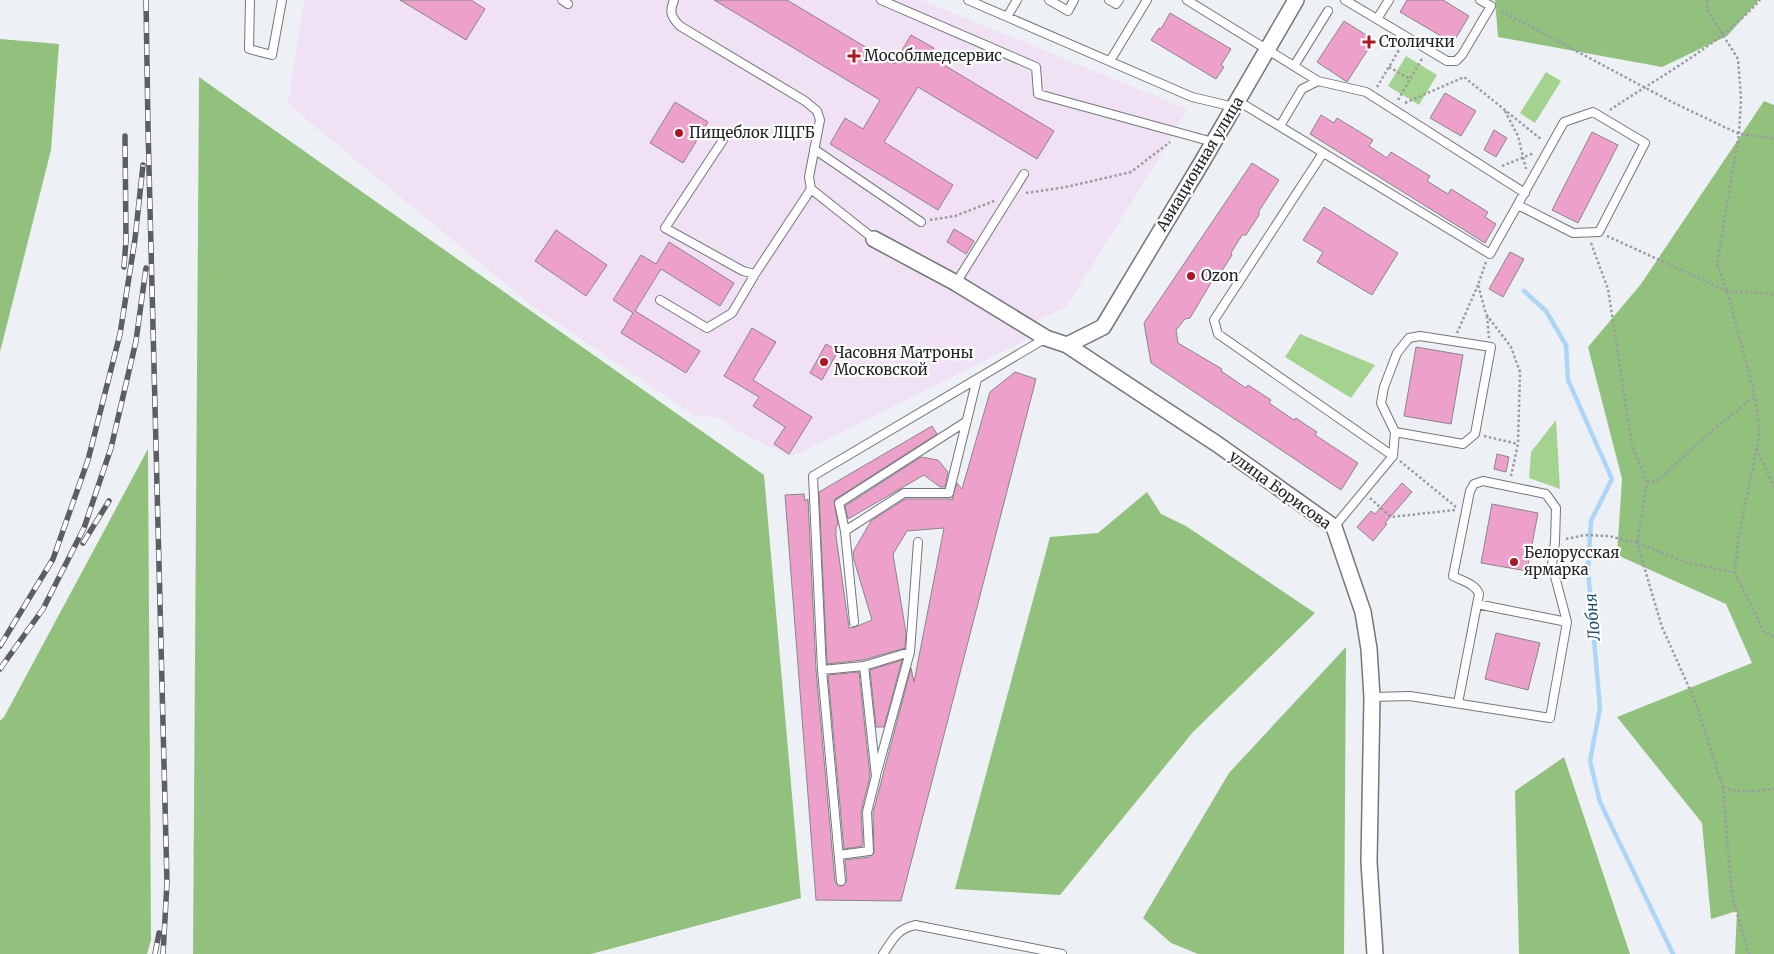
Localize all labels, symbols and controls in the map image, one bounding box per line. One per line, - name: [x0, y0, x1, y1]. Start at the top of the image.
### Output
- place label: Столички: [1379, 32, 1455, 51]
- marker: Столички: [1363, 36, 1375, 48]
- place label: Мособлмедсервис: [864, 46, 1002, 65]
- marker: Мособлмедсервис: [848, 50, 860, 62]
- street label: Авиационная улица: [1151, 93, 1247, 235]
- place label: Пищеблок ЛЦГБ: [689, 123, 815, 142]
- marker: Пищеблок ЛЦГБ: [673, 127, 685, 139]
- place label: Ozon: [1201, 266, 1239, 285]
- marker: Ozon: [1185, 270, 1197, 282]
- place label: Часовня Матроны Московской: [834, 343, 973, 379]
- marker: Часовня Матроны Московской: [818, 356, 830, 368]
- street label: улица Борисова: [1226, 446, 1335, 533]
- place label: Белорусская ярмарка: [1524, 543, 1620, 579]
- marker: Белорусская ярмарка: [1508, 556, 1520, 568]
- water label: Лобня: [1580, 592, 1604, 643]

